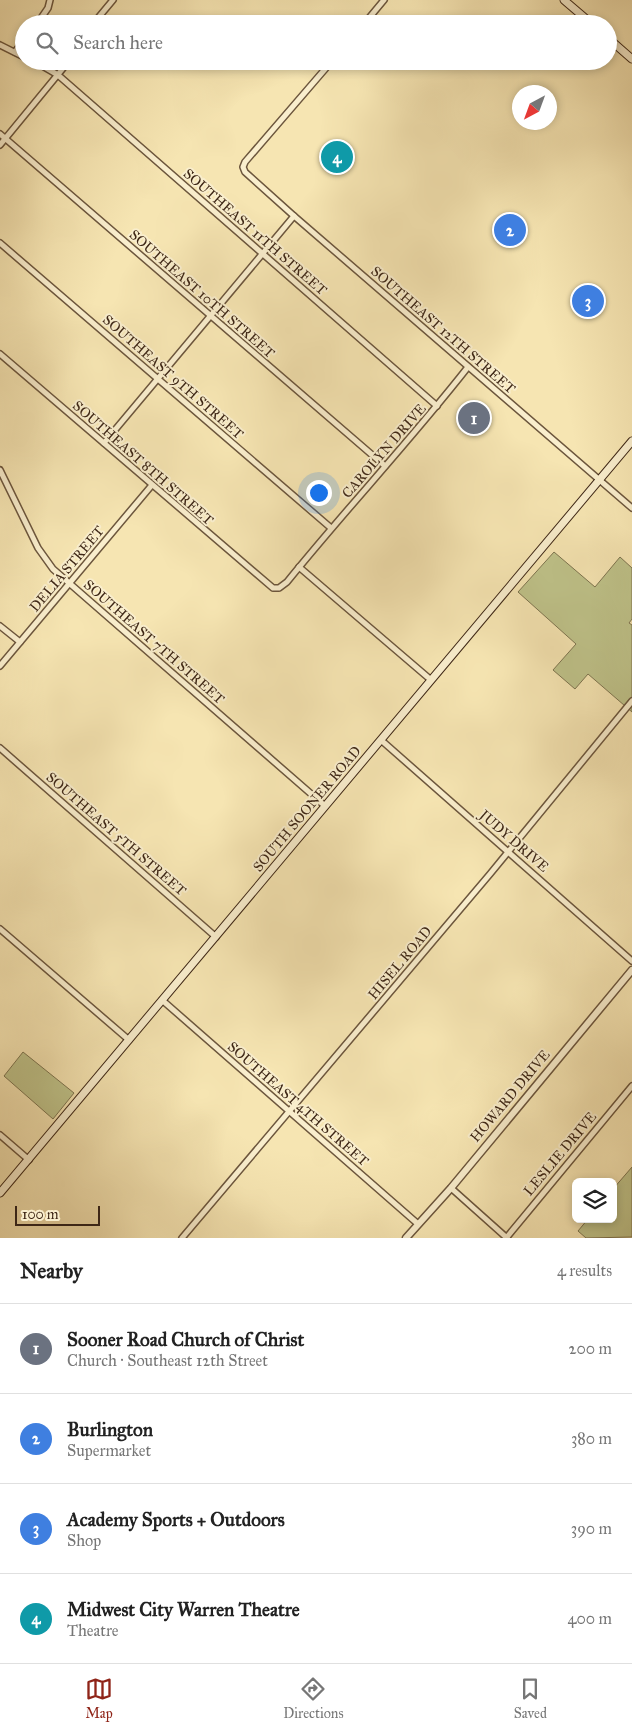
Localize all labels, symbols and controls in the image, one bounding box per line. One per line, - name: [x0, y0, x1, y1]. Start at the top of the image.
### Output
- search box: [15, 15, 617, 70]
- icon: search: [33, 29, 61, 57]
- text: Search here: [73, 31, 163, 54]
- north arrow: [512, 85, 557, 130]
- pin: 4: [321, 138, 353, 176]
- street label: SOUTHEAST 11TH STREET: [180, 165, 330, 299]
- pin: 2: [494, 211, 526, 249]
- street label: SOUTHEAST 10TH STREET: [126, 226, 278, 362]
- street label: SOUTHEAST 12TH STREET: [367, 263, 519, 398]
- pin: 3: [572, 282, 604, 320]
- street label: SOUTHEAST 9TH STREET: [99, 311, 247, 443]
- street label: SOUTHEAST 8TH STREET: [69, 397, 217, 529]
- pin: 1: [458, 399, 490, 437]
- street label: CAROLYN DRIVE: [338, 400, 430, 502]
- your location: [306, 480, 332, 506]
- street label: DELIA STREET: [26, 522, 108, 615]
- street label: SOUTHEAST 7TH STREET: [80, 576, 228, 708]
- street label: SOUTH SOONER ROAD: [249, 743, 365, 875]
- street label: SOUTHEAST 5TH STREET: [43, 769, 190, 900]
- street label: JUDY DRIVE: [474, 805, 552, 876]
- street label: HISEL ROAD: [365, 923, 435, 1003]
- street label: SOUTHEAST 4TH STREET: [224, 1038, 372, 1170]
- street label: HOWARD DRIVE: [467, 1047, 553, 1145]
- street label: LESLIE DRIVE: [520, 1109, 600, 1199]
- map controls: [572, 1178, 617, 1223]
- button: layers: [572, 1178, 617, 1223]
- scale bar: [15, 1203, 100, 1226]
- text: 100 m: [22, 1206, 59, 1223]
- text: Nearby: [20, 1258, 83, 1284]
- text: 4 results: [557, 1261, 612, 1280]
- text: Sooner Road Church of Christ: [67, 1328, 304, 1351]
- text: 1: [33, 1339, 39, 1358]
- text: 200 m: [569, 1339, 612, 1358]
- text: Church · Southeast 12th Street: [67, 1351, 268, 1370]
- text: Burlington: [67, 1418, 153, 1441]
- text: 2: [32, 1429, 40, 1448]
- text: 380 m: [571, 1429, 612, 1448]
- text: Supermarket: [67, 1441, 151, 1460]
- text: Academy Sports + Outdoors: [67, 1508, 285, 1531]
- text: 3: [33, 1519, 39, 1538]
- text: 390 m: [571, 1519, 612, 1538]
- text: Shop: [67, 1531, 101, 1550]
- text: Midwest City Warren Theatre: [67, 1598, 300, 1621]
- text: 4: [32, 1609, 40, 1628]
- text: 400 m: [568, 1609, 612, 1628]
- text: Theatre: [67, 1621, 118, 1640]
- tab: Map: [85, 1675, 113, 1722]
- tab: Directions: [283, 1675, 344, 1722]
- tab: Saved: [514, 1675, 547, 1722]

